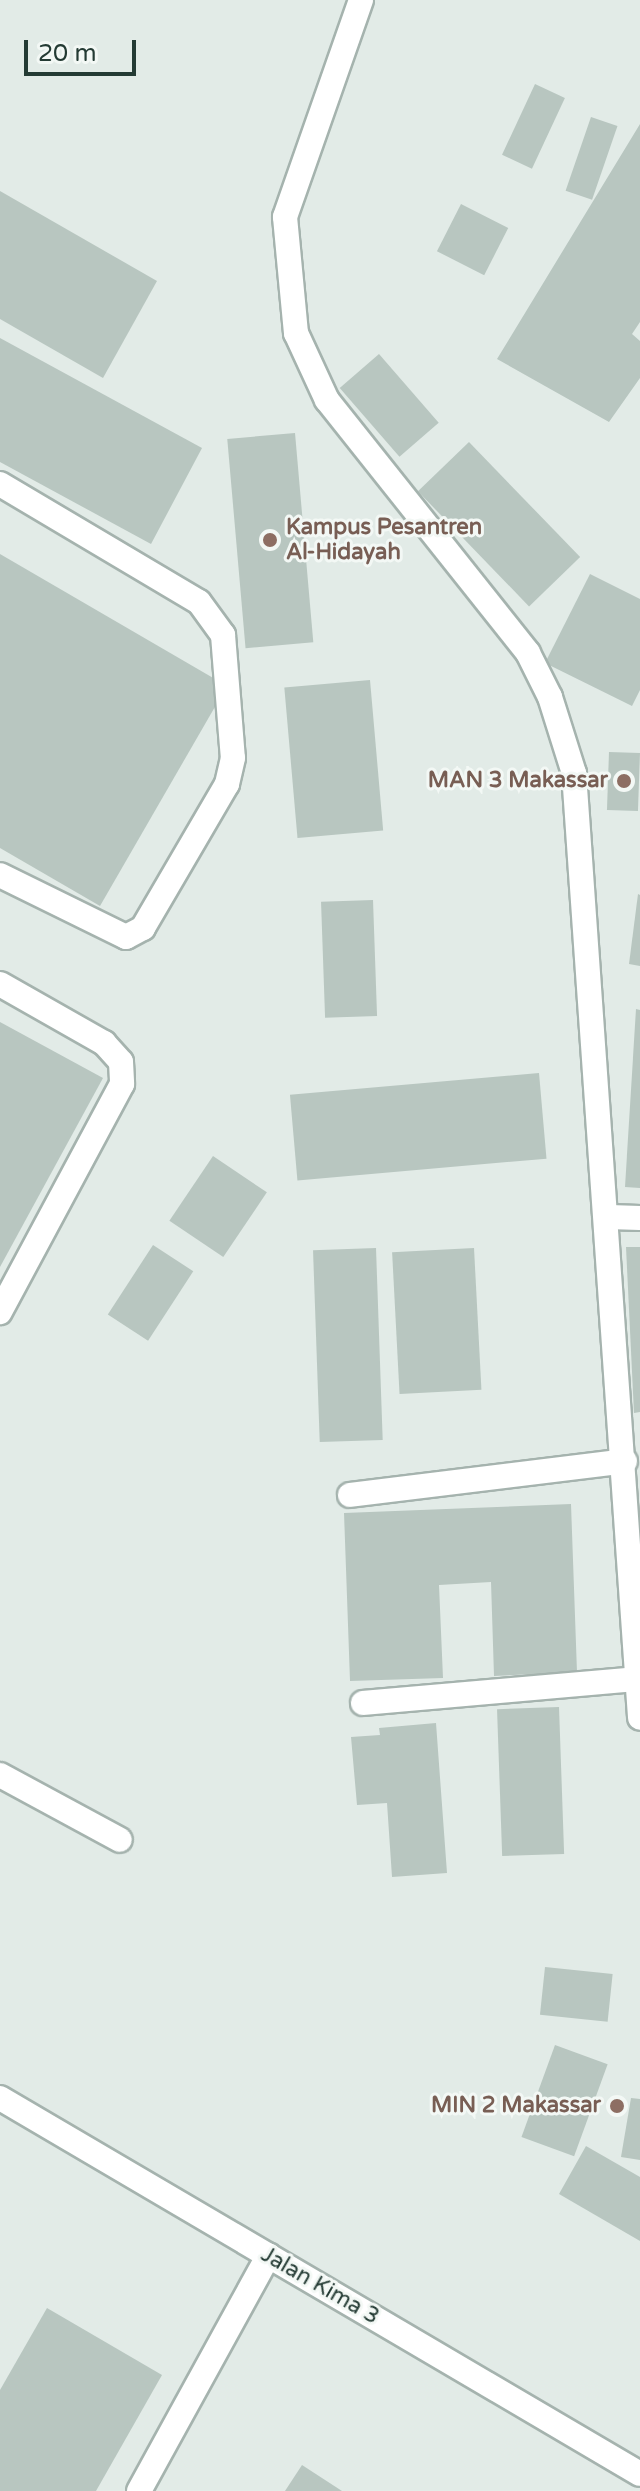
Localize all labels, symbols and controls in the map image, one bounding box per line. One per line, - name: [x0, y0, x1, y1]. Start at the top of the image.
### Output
- scale bar: [28, 24, 140, 74]
- text: 20 m: [38, 39, 96, 68]
- place label: Kampus Pesantren Al-Hidayah: [286, 514, 482, 566]
- marker: Kampus Pesantren Al-Hidayah: [261, 531, 279, 549]
- place label: MAN 3 Makassar: [428, 768, 608, 794]
- marker: MAN 3 Makassar: [615, 772, 633, 790]
- place label: MIN 2 Makassar: [431, 2093, 601, 2119]
- marker: MIN 2 Makassar: [608, 2097, 626, 2115]
- street label: Jalan Kima 3: [256, 2242, 384, 2330]

